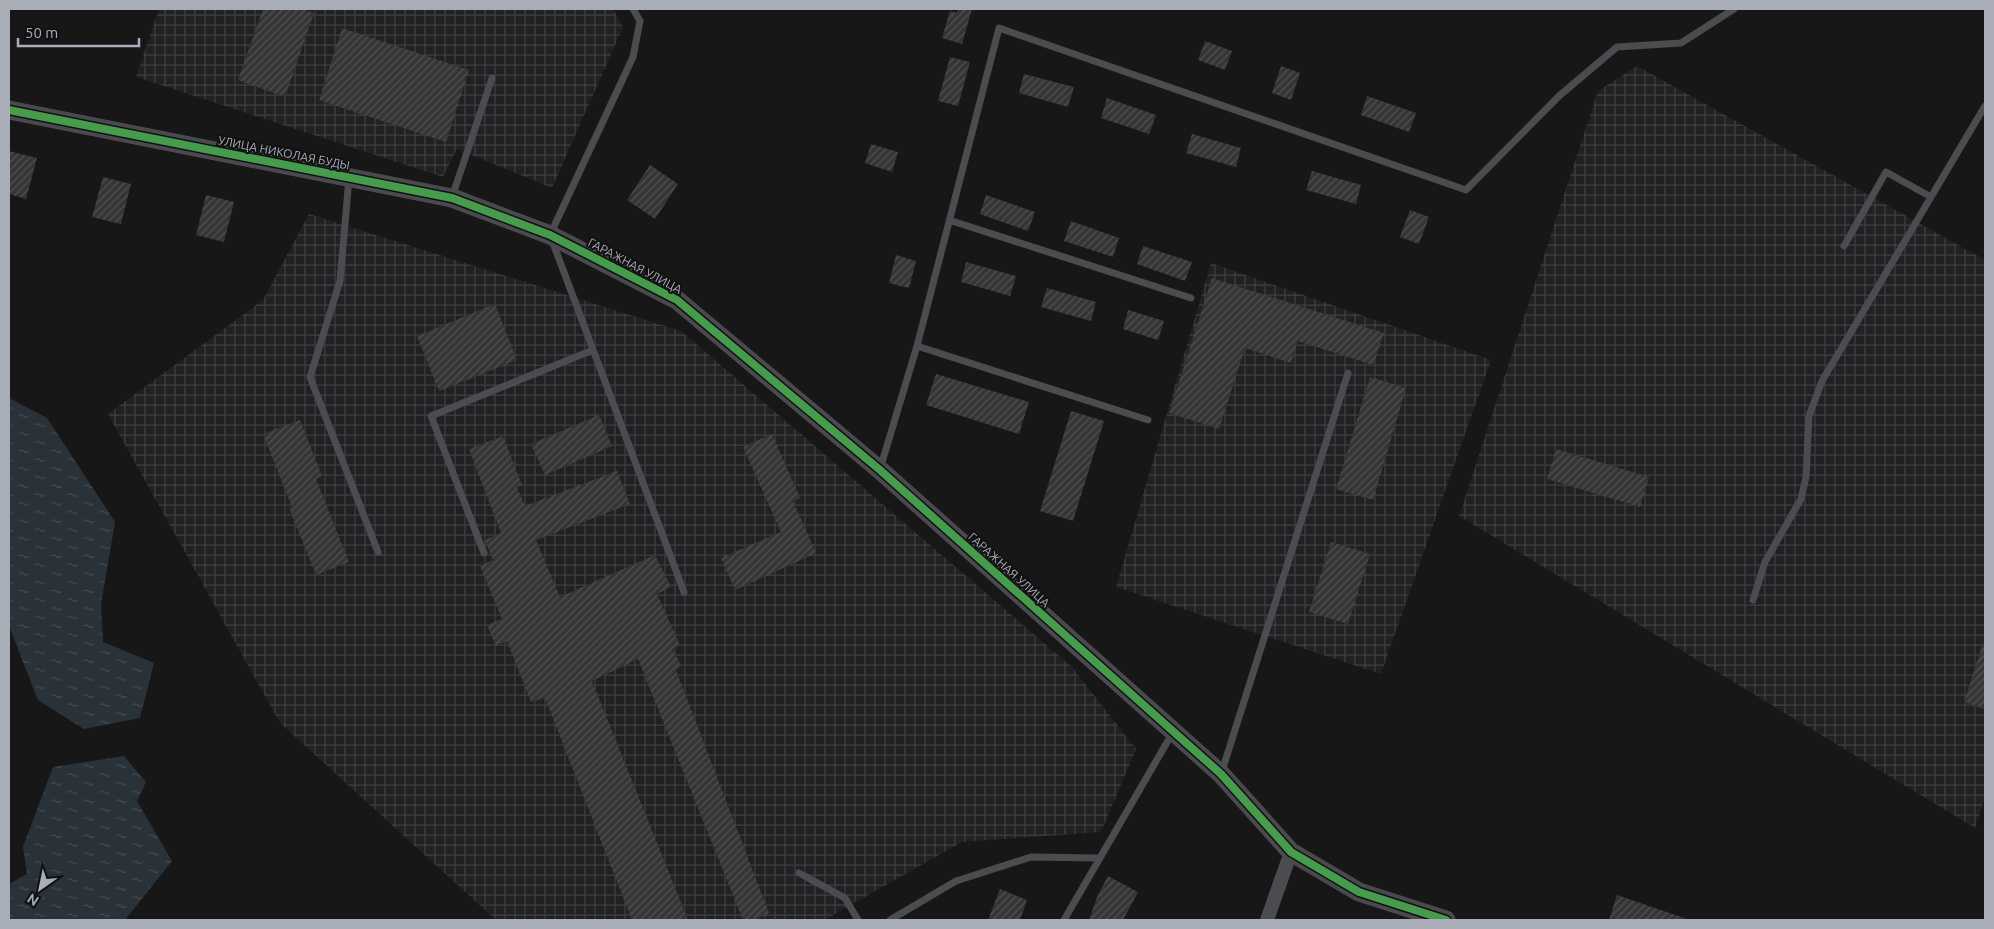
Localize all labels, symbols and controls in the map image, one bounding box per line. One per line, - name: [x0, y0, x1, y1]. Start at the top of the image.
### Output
- scale bar: [18, 15, 139, 47]
- text: 50 m: [25, 24, 58, 41]
- street label: УЛИЦА НИКОЛАЯ БУДЫ: [217, 133, 351, 172]
- street label: ГАРАЖНАЯ УЛИЦА: [586, 235, 685, 296]
- street label: ГАРАЖНАЯ УЛИЦА: [966, 530, 1053, 610]
- north arrow: [15, 864, 65, 914]
- text: N: [24, 890, 42, 909]

